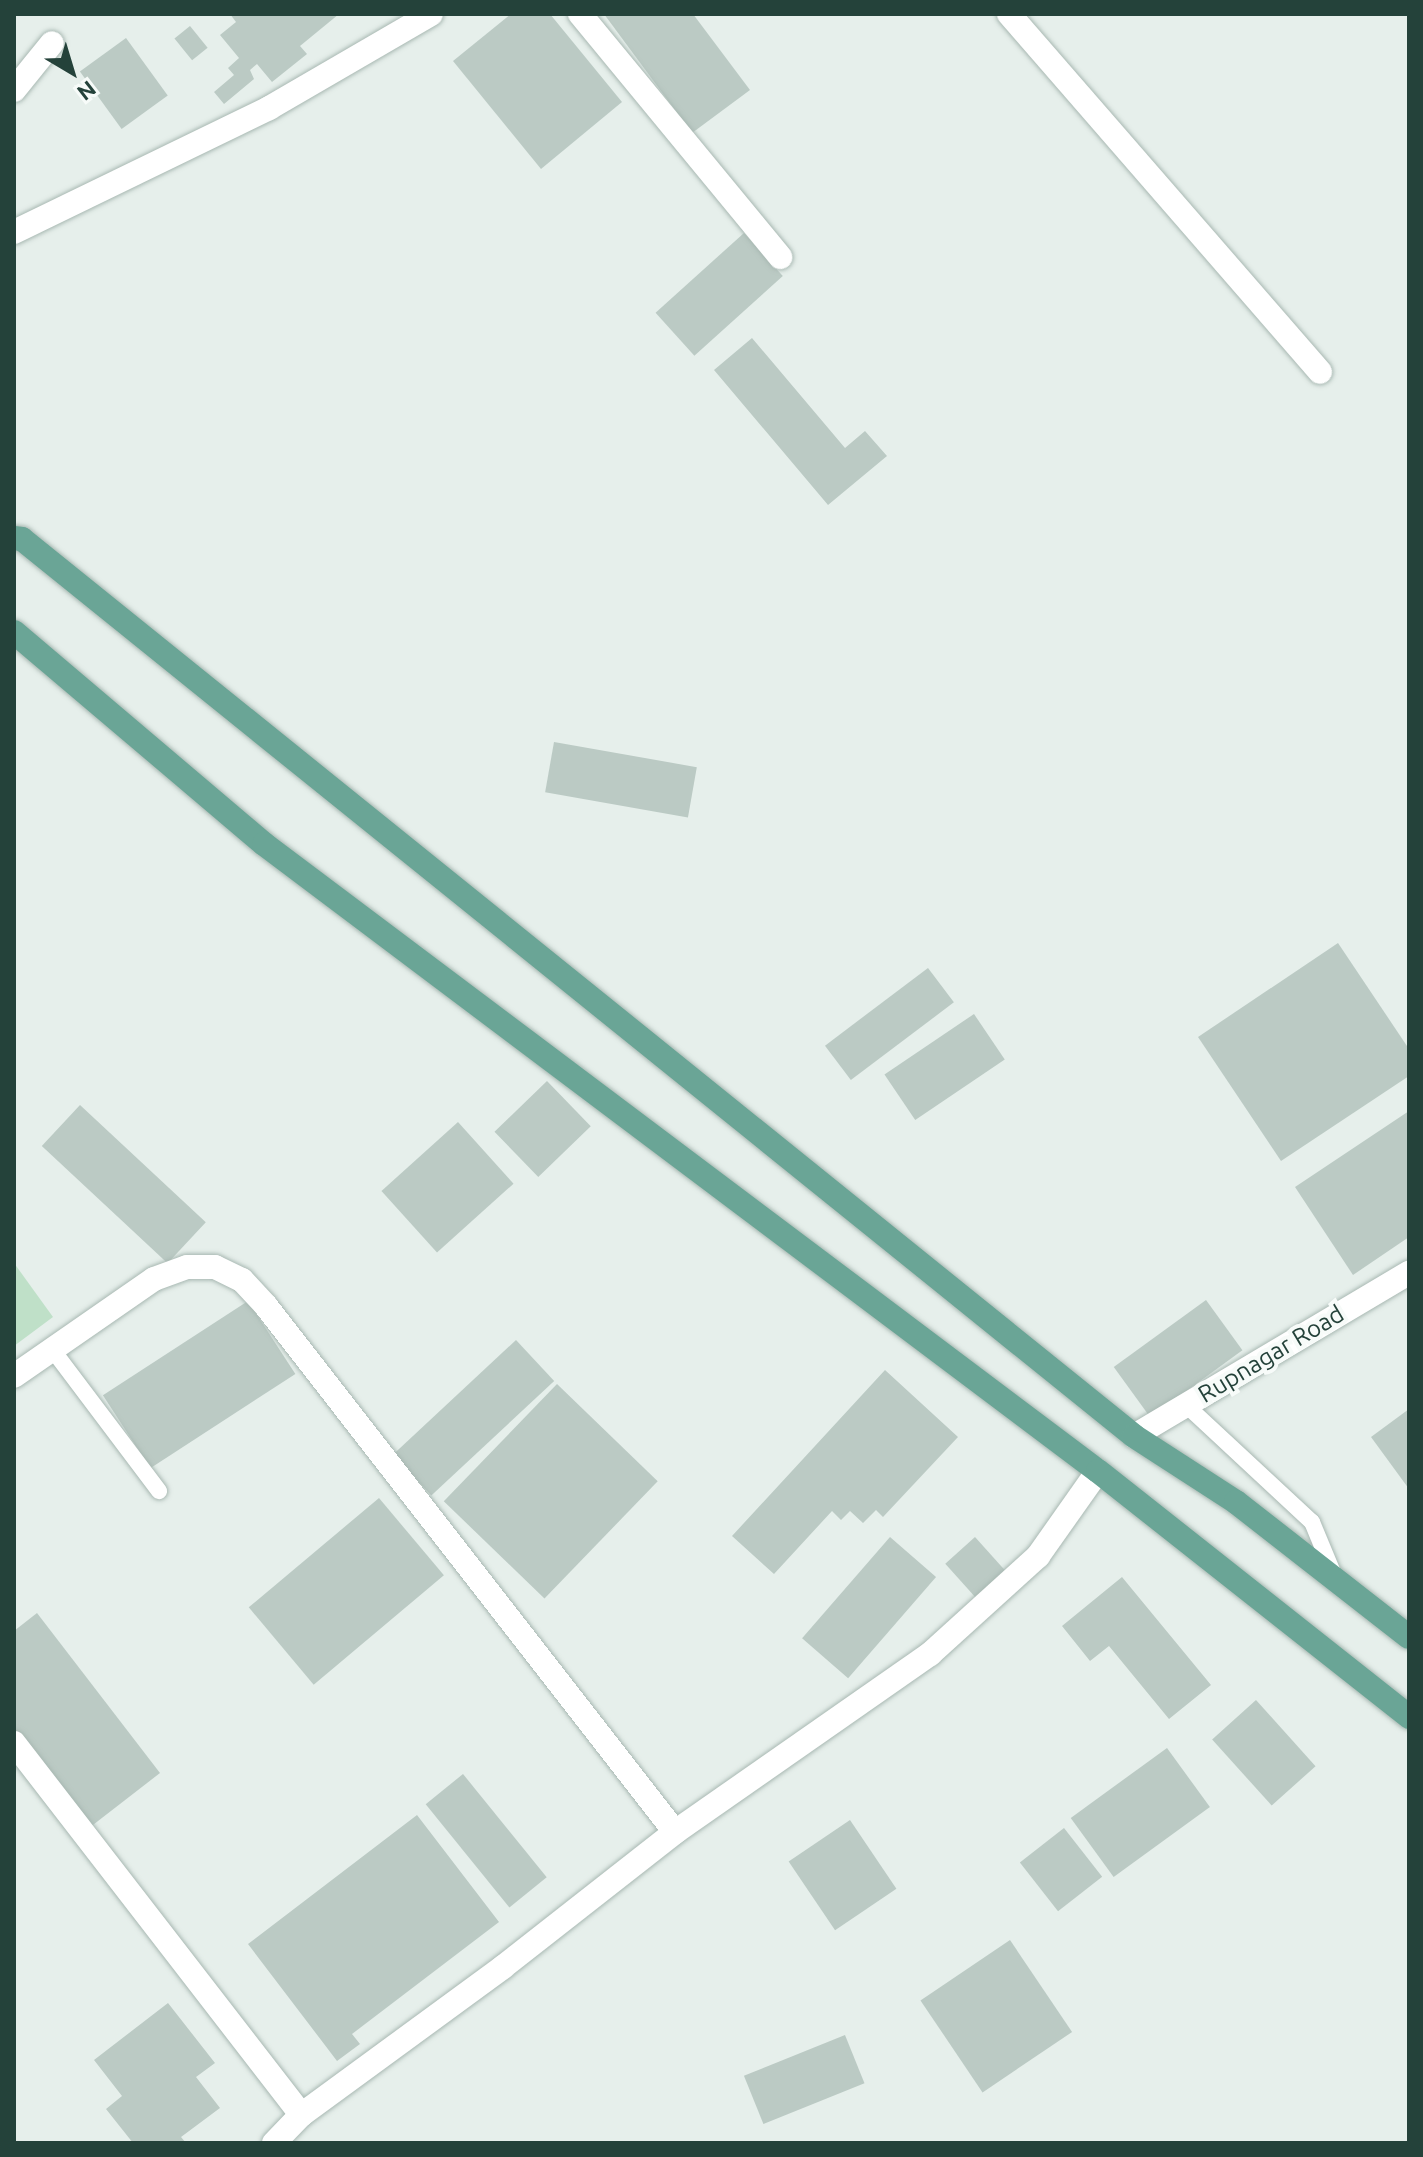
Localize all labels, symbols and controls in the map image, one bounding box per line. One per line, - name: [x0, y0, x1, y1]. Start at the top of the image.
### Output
- north arrow: [32, 32, 112, 112]
- text: N: [73, 76, 101, 106]
- street label: Rupnagar Road: [1193, 1299, 1349, 1409]

